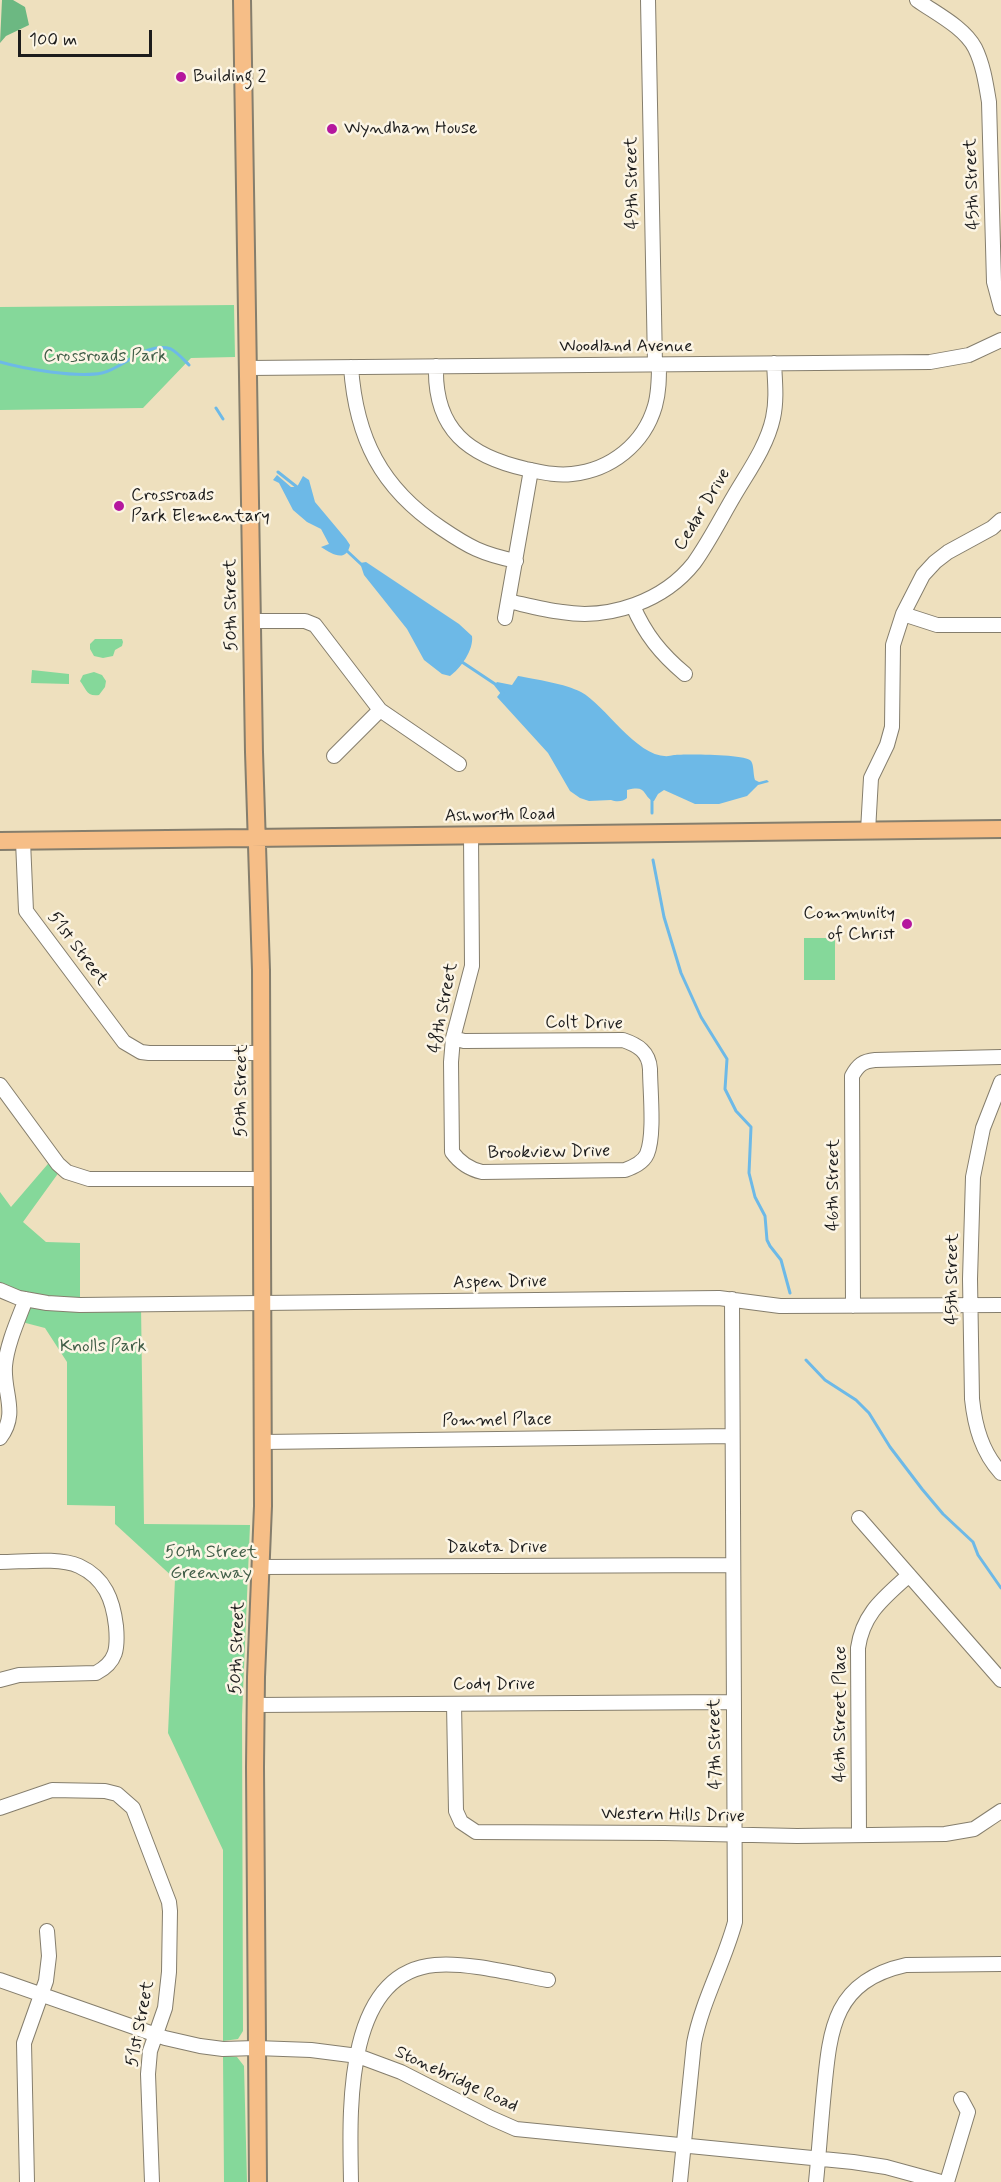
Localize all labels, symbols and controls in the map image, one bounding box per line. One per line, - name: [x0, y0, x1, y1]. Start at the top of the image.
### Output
- scale bar: [21, 18, 154, 56]
- text: 100 m: [29, 28, 77, 52]
- place label: Building 2: [193, 66, 266, 88]
- marker: Building 2: [174, 70, 188, 84]
- place label: Wyndham House: [344, 118, 477, 140]
- marker: Wyndham House: [325, 122, 339, 136]
- street label: 49th Street: [621, 136, 645, 230]
- street label: 45th Street: [961, 138, 985, 230]
- street label: Woodland Avenue: [559, 336, 693, 358]
- park label: Crossroads Park: [43, 346, 167, 368]
- street label: Cedar Drive: [670, 465, 736, 555]
- place label: Crossroads Park Elementary: [131, 485, 270, 528]
- marker: Crossroads Park Elementary: [112, 499, 126, 513]
- street label: 50th Street: [220, 558, 244, 652]
- street label: Ashworth Road: [445, 804, 555, 828]
- place label: Community of Christ: [803, 903, 895, 946]
- street label: 51st Street: [42, 908, 112, 990]
- marker: Community of Christ: [900, 917, 914, 931]
- street label: 48th Street: [425, 961, 463, 1055]
- street label: Colt Drive: [545, 1013, 623, 1035]
- street label: 50th Street: [231, 1045, 253, 1137]
- street label: 46th Street: [823, 1139, 845, 1231]
- street label: Brookview Drive: [488, 1141, 610, 1165]
- street label: 45th Street: [942, 1233, 964, 1325]
- street label: Aspen Drive: [453, 1271, 547, 1295]
- park label: Knolls Park: [60, 1336, 146, 1358]
- street label: Pommel Place: [442, 1409, 552, 1433]
- street label: Dakota Drive: [447, 1537, 547, 1559]
- park label: 50th Street Greenway: [165, 1542, 257, 1584]
- street label: 50th Street: [226, 1601, 250, 1695]
- street label: 46th Street Place: [830, 1646, 852, 1782]
- street label: Cody Drive: [453, 1674, 535, 1696]
- street label: 47th Street: [704, 1698, 728, 1790]
- street label: Western Hills Drive: [601, 1804, 745, 1828]
- street label: 51st Street: [122, 1979, 160, 2069]
- street label: Stonebridge Road: [391, 2042, 521, 2118]

